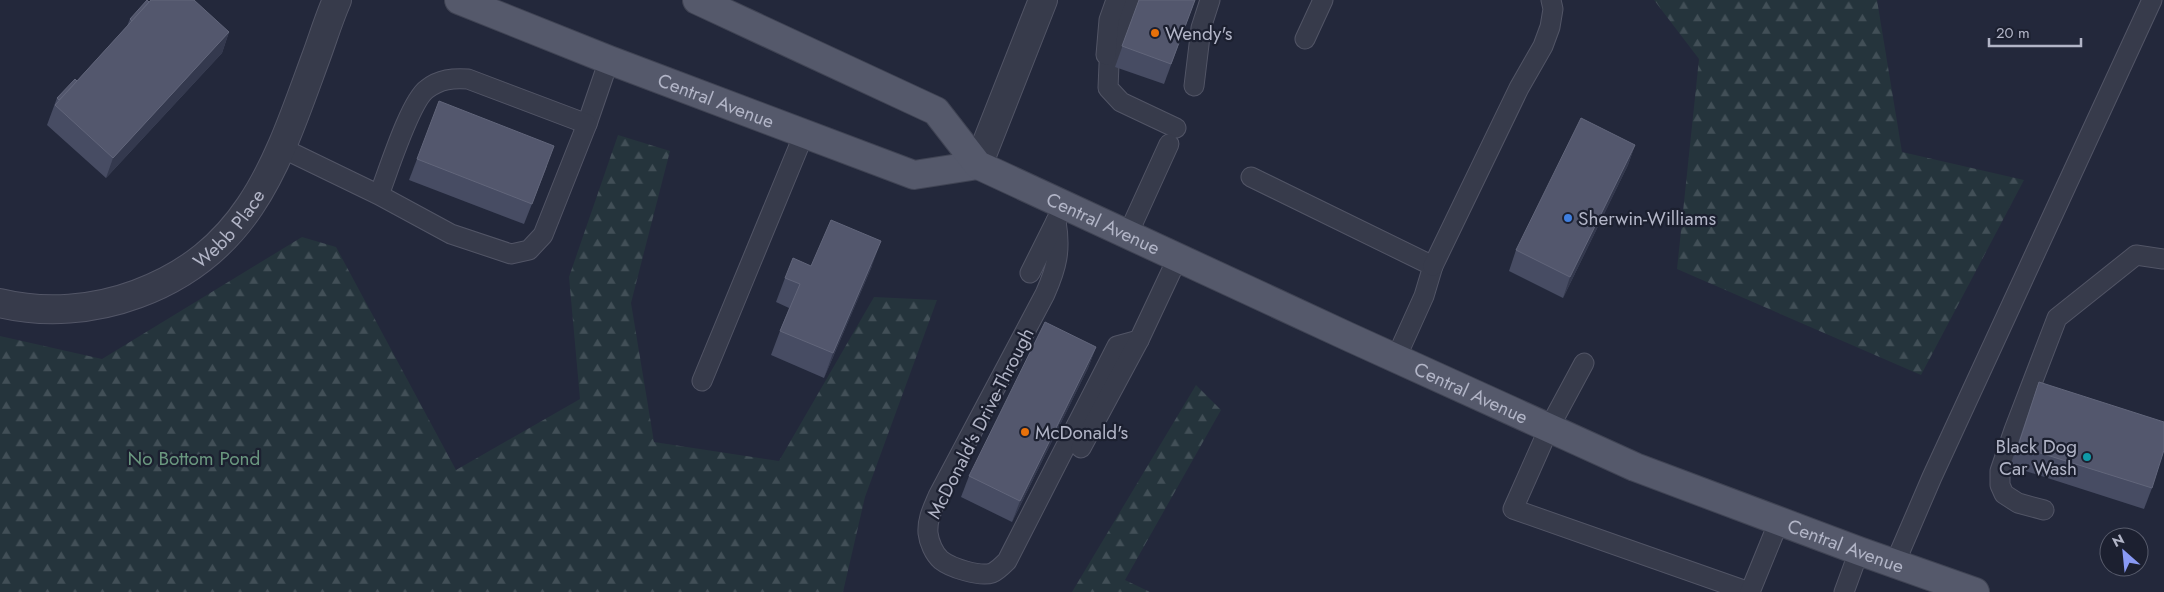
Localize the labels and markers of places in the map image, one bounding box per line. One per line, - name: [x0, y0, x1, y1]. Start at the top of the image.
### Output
- place label: Wendy's: [1165, 20, 1233, 47]
- marker: Wendy's: [1149, 27, 1161, 39]
- place label: Sherwin-Williams: [1578, 205, 1716, 232]
- marker: Sherwin-Williams: [1562, 212, 1574, 224]
- place label: McDonald's: [1035, 419, 1129, 446]
- marker: McDonald's: [1019, 426, 1031, 438]
- place label: Black Dog Car Wash: [1996, 433, 2077, 482]
- marker: Black Dog Car Wash: [2081, 451, 2093, 463]

